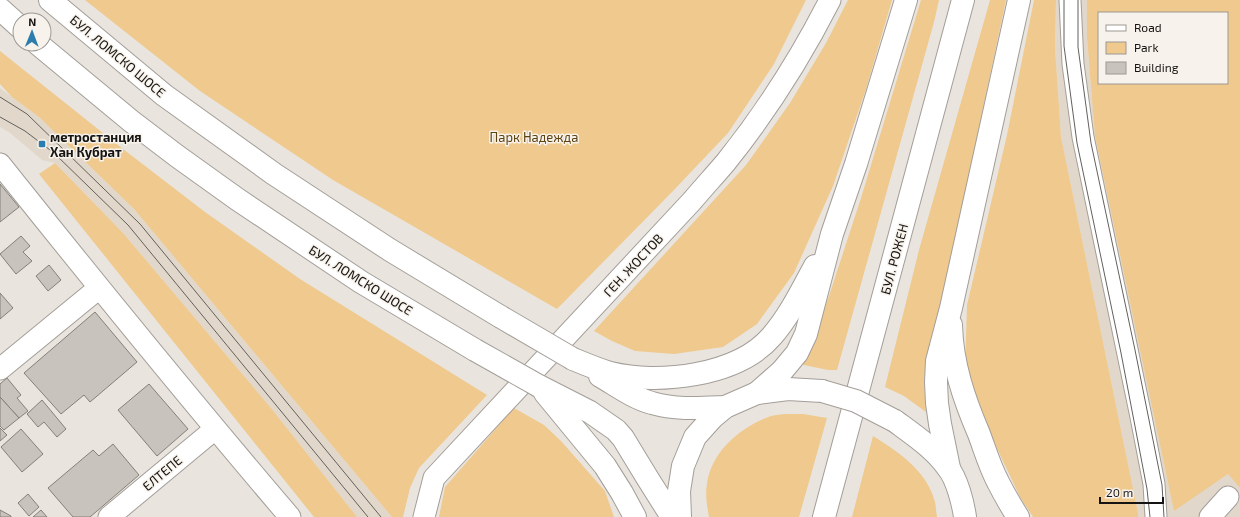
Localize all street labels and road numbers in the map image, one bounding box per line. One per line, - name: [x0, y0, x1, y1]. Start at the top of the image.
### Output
- street label: БУЛ. ЛОМСКО ШОСЕ: [67, 11, 169, 101]
- street label: БУЛ. РОЖЕН: [877, 222, 911, 296]
- street label: ГЕН. ЖОСТОВ: [600, 230, 666, 300]
- street label: БУЛ. ЛОМСКО ШОСЕ: [306, 242, 416, 318]
- street label: ЕЛТЕПЕ: [139, 452, 185, 494]

